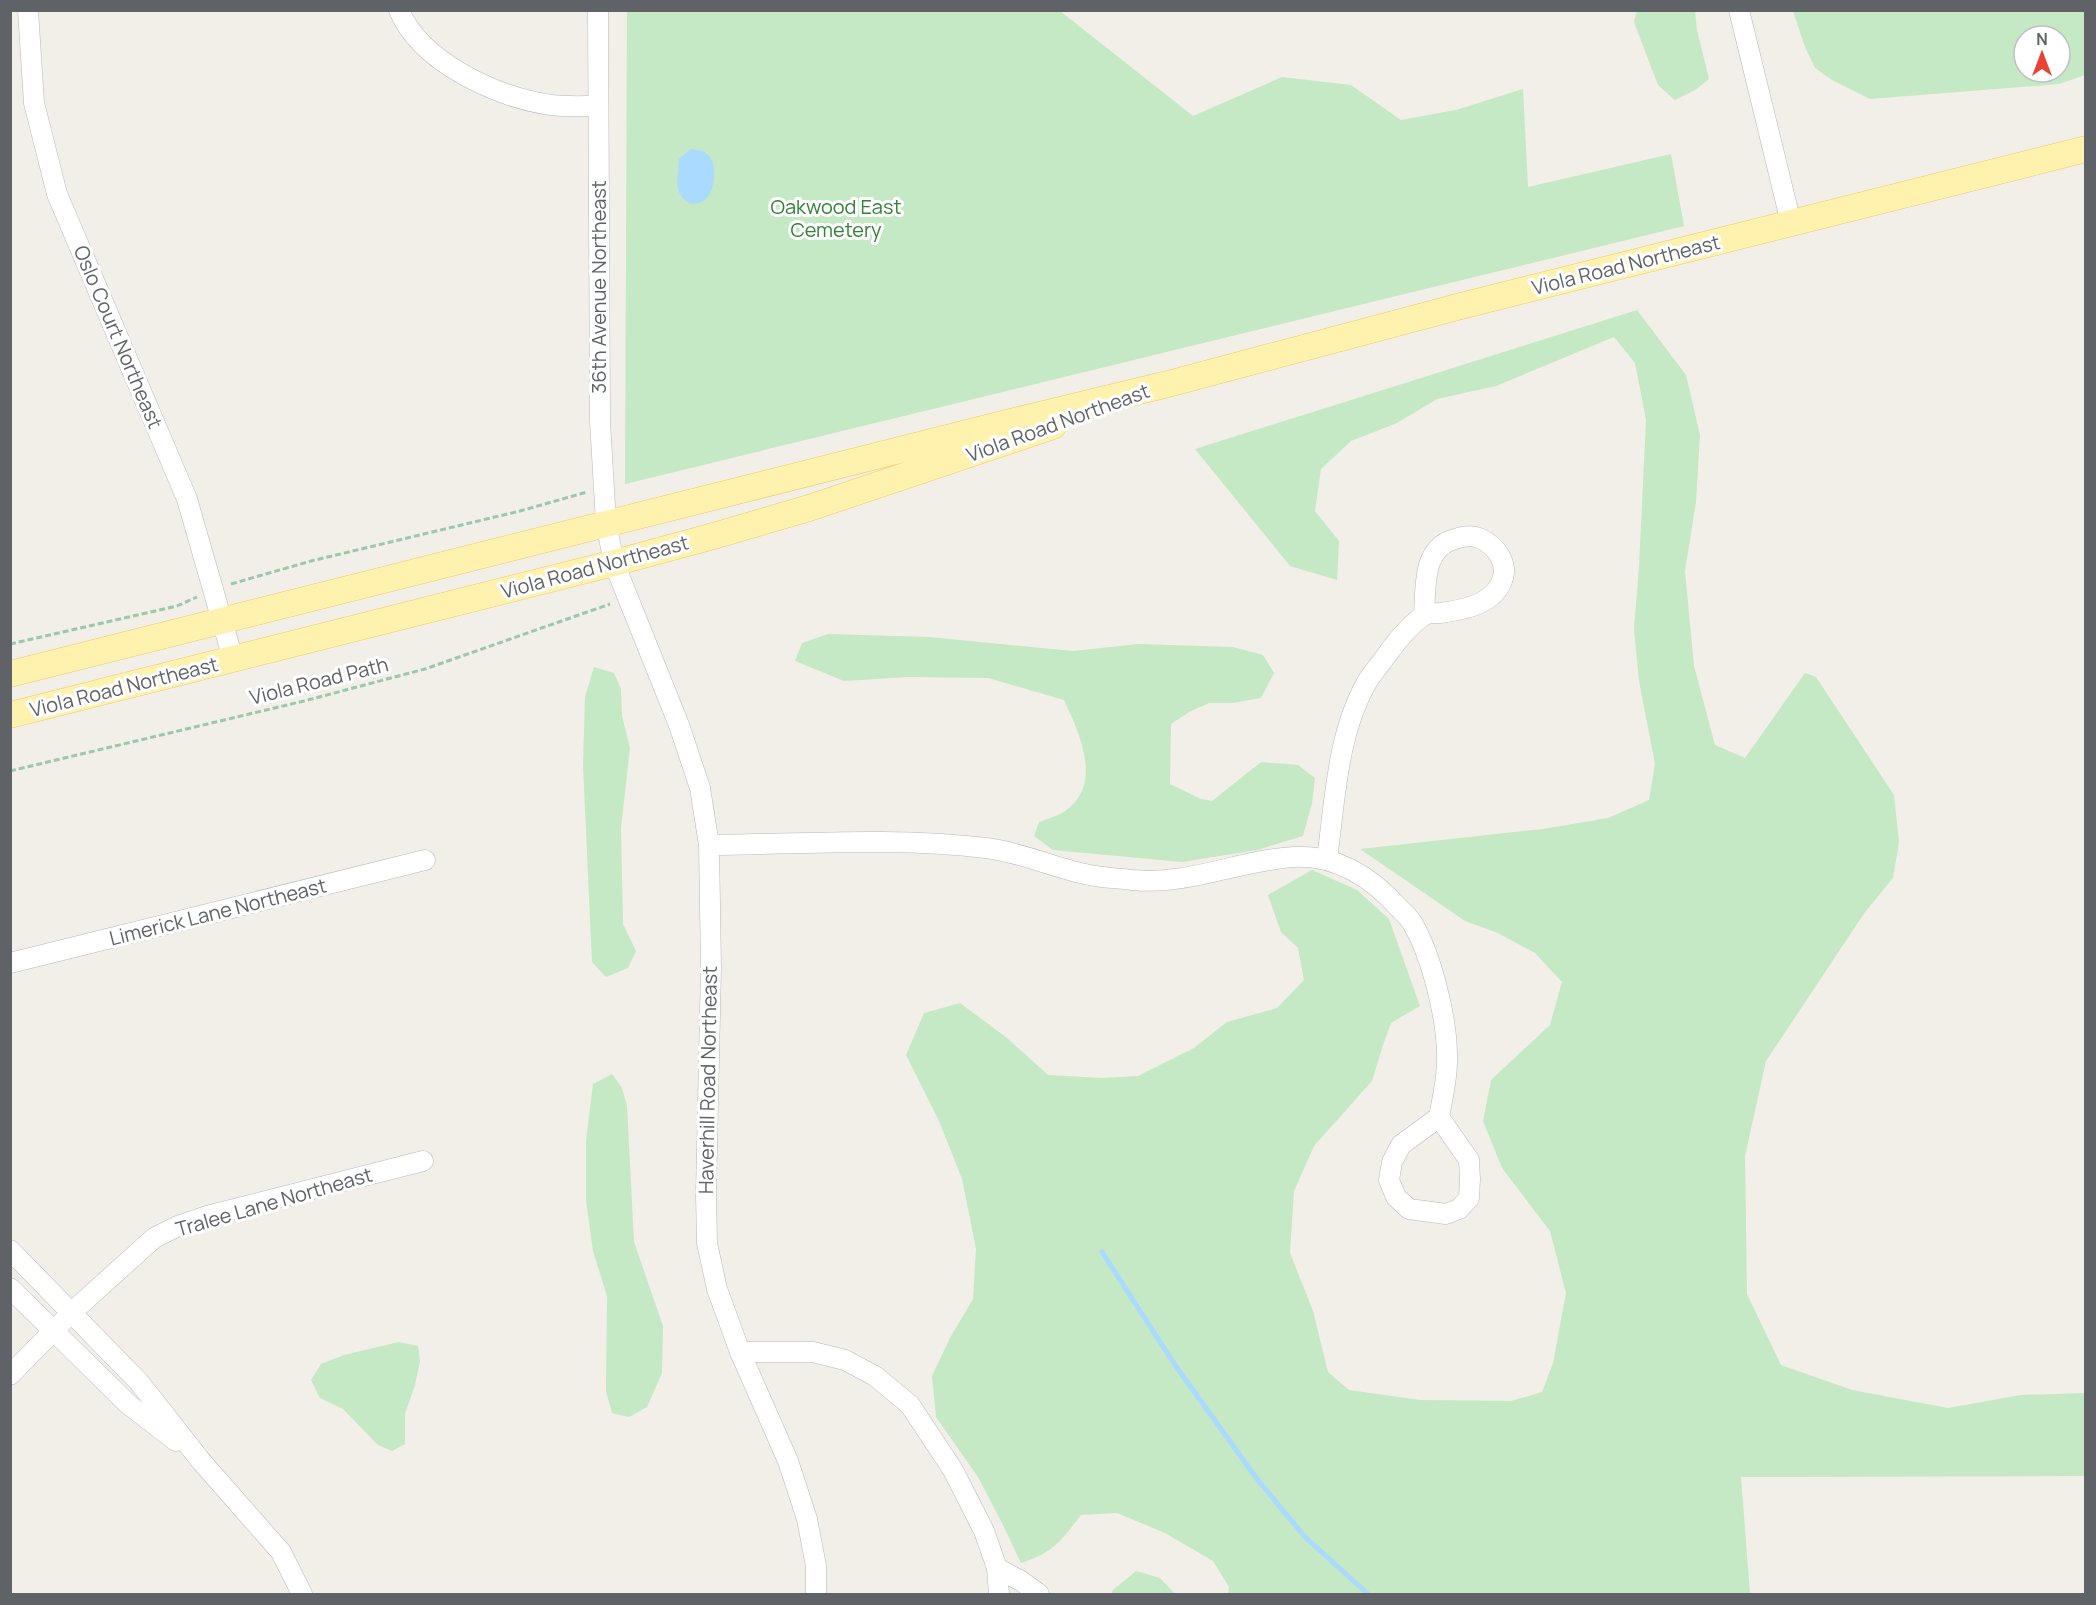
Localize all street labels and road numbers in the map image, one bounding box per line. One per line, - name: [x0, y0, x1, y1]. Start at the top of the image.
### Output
- street label: 36th Avenue Northeast: [585, 180, 612, 394]
- street label: Viola Road Northeast: [1529, 228, 1723, 301]
- street label: Oslo Court Northeast: [68, 241, 169, 432]
- street label: Viola Road Northeast: [962, 377, 1153, 468]
- street label: Viola Road Northeast: [498, 528, 692, 605]
- street label: Viola Road Northeast: [27, 650, 221, 723]
- street label: Viola Road Path: [247, 650, 391, 711]
- street label: Limerick Lane Northeast: [106, 871, 329, 952]
- street label: Haverhill Road Northeast: [692, 966, 723, 1194]
- street label: Tralee Lane Northeast: [172, 1161, 375, 1243]

